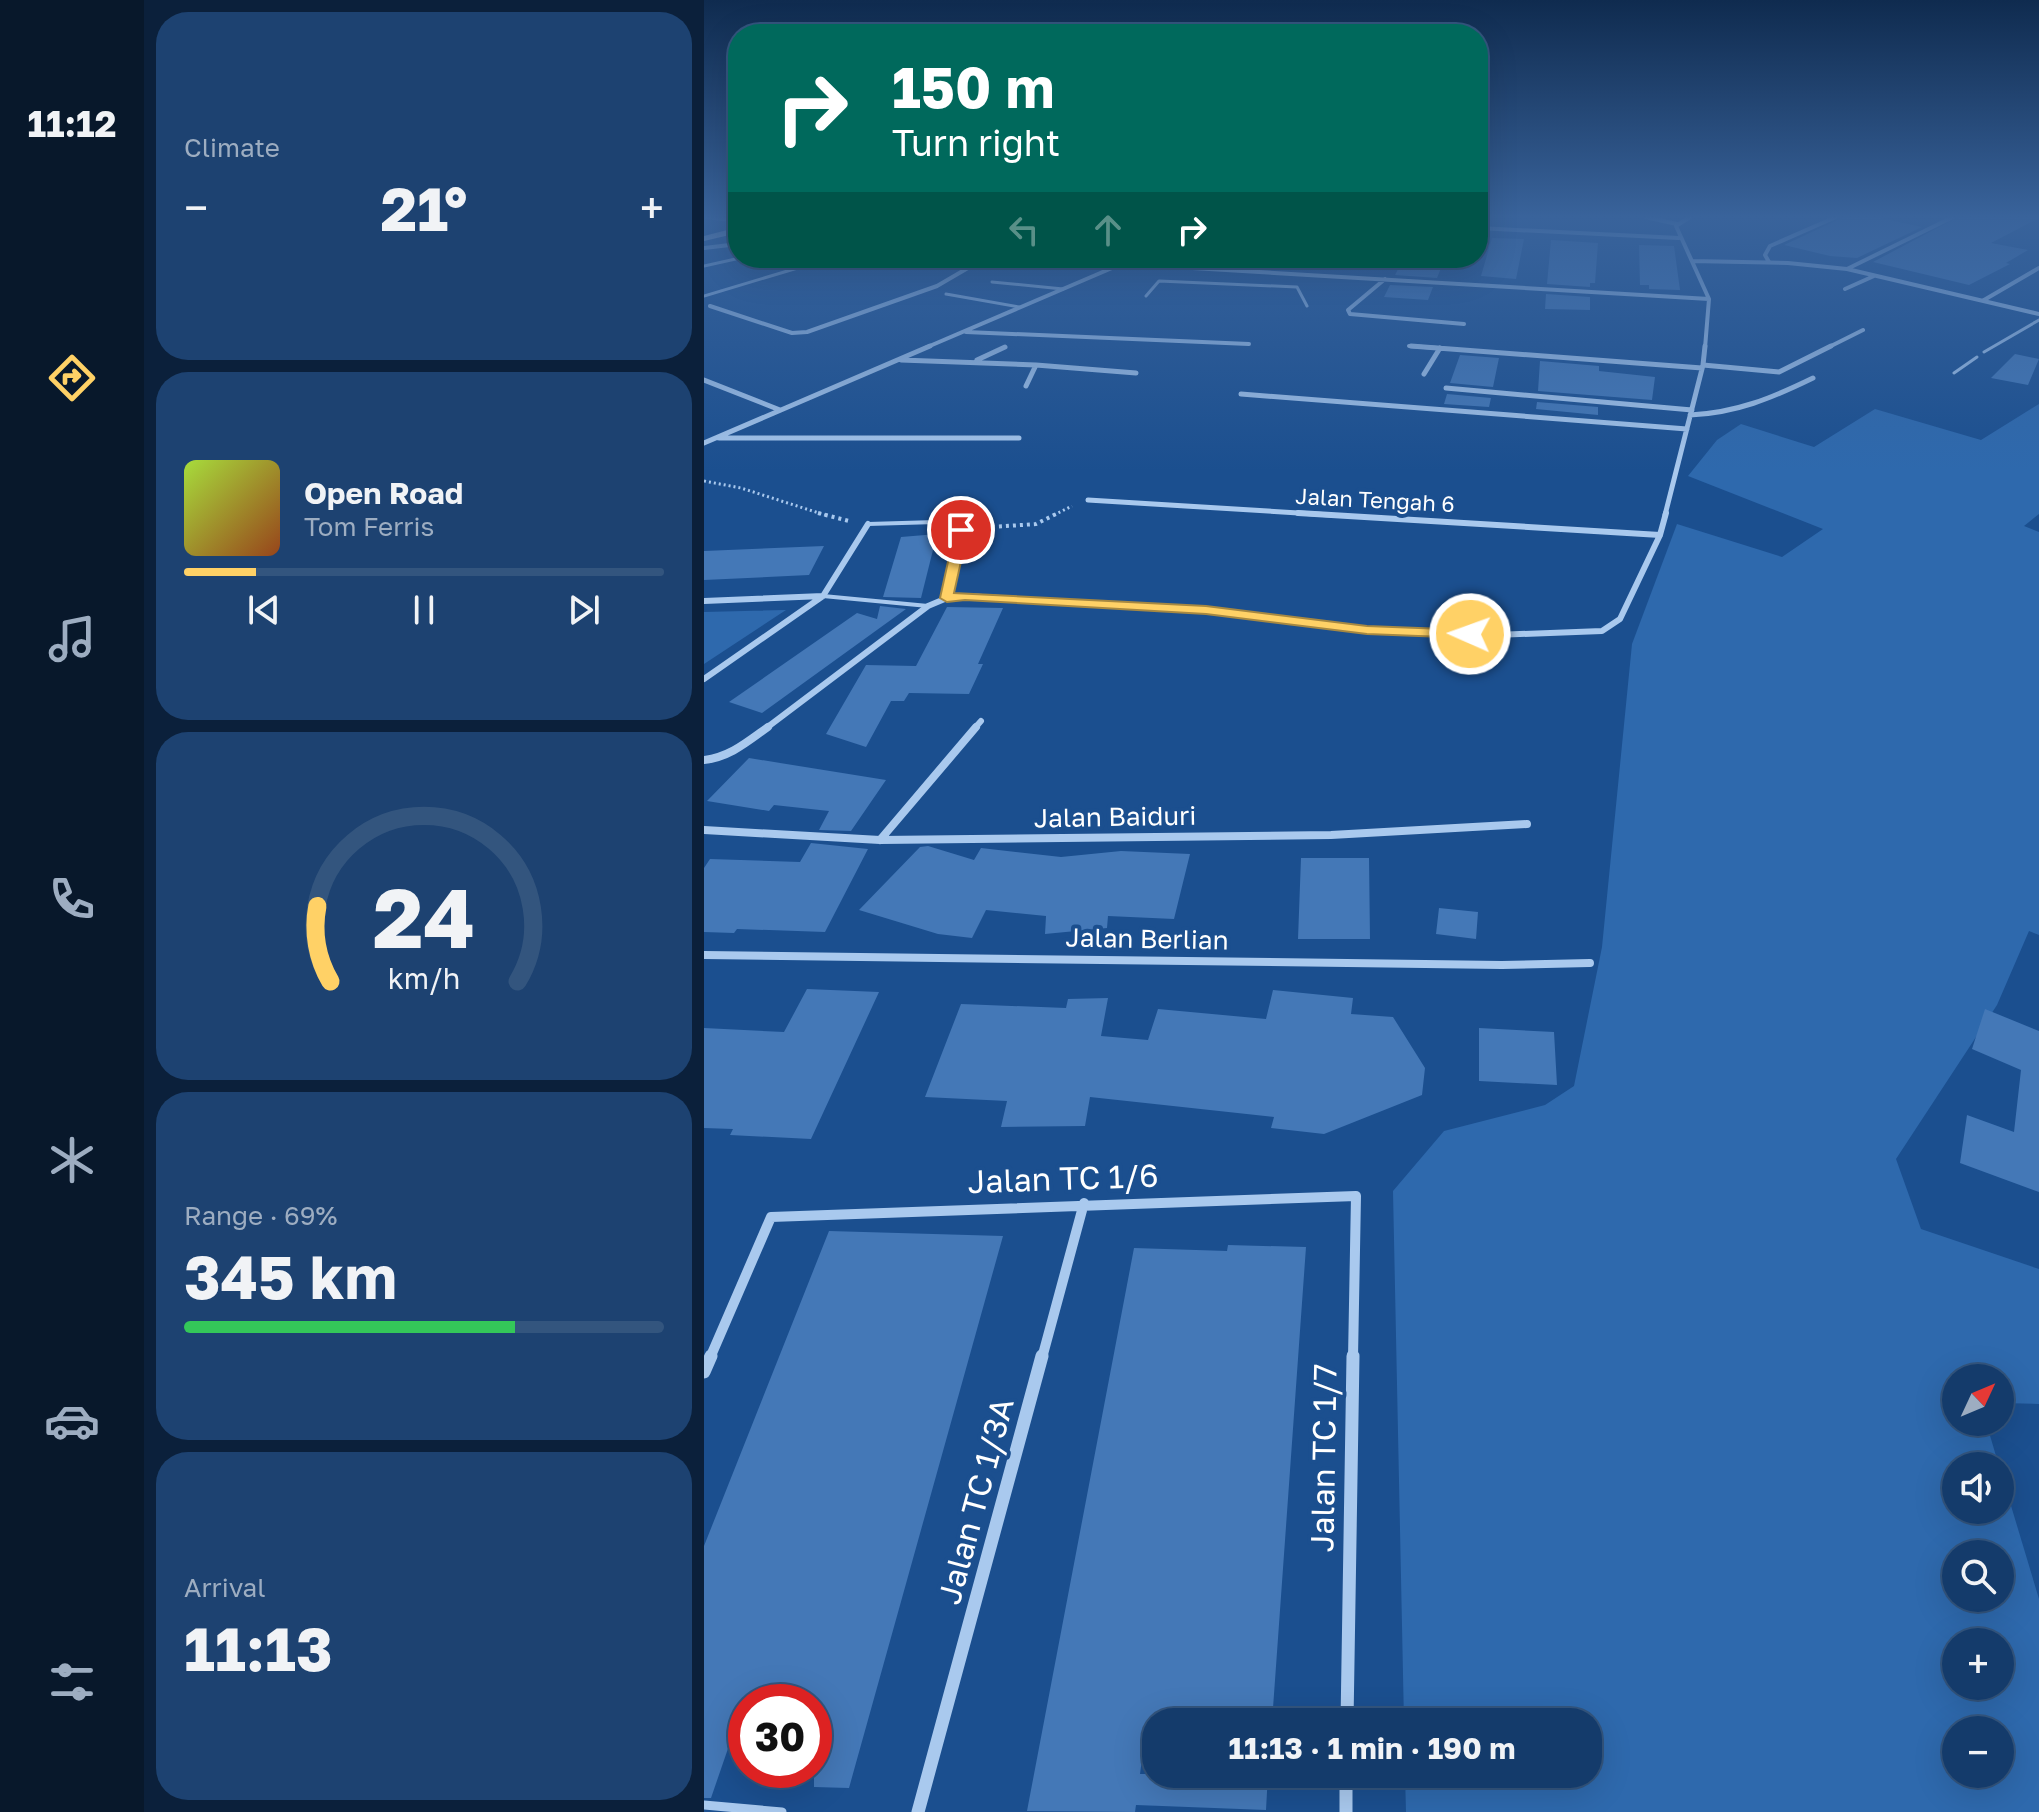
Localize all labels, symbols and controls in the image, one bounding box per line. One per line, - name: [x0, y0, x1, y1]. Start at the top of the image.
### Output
- text: 150 m: [892, 53, 1054, 120]
- icon: right: [760, 56, 864, 160]
- text: 11:12: [27, 102, 117, 145]
- text: Turn right: [892, 121, 1060, 164]
- text: Climate: [184, 132, 280, 163]
- text: 21°: [381, 172, 467, 244]
- text: −: [184, 181, 208, 234]
- text: +: [640, 181, 664, 234]
- icon: left: [1002, 208, 1046, 252]
- icon: ahead: [1086, 208, 1130, 252]
- icon: right: [1170, 208, 1214, 252]
- icon: directions: [44, 350, 100, 406]
- text: Open Road: [304, 475, 463, 511]
- street label: Jalan Tengah 6: [1295, 482, 1455, 517]
- pin: [927, 496, 995, 564]
- icon: arrive: [939, 508, 983, 552]
- text: Tom Ferris: [304, 511, 434, 542]
- icon: previous: [242, 588, 286, 632]
- icon: pause: [402, 588, 446, 632]
- icon: next: [562, 588, 606, 632]
- position arrow: [1428, 592, 1512, 676]
- icon: music: [44, 611, 100, 667]
- street label: Jalan Baiduri: [1033, 800, 1197, 833]
- text: 24: [373, 866, 475, 966]
- icon: phone: [44, 871, 100, 927]
- street label: Jalan Berlian: [1065, 922, 1229, 955]
- text: km/h: [388, 961, 460, 995]
- icon: climate: [44, 1132, 100, 1188]
- street label: Jalan TC 1/6: [967, 1156, 1159, 1200]
- text: Range · 69%: [184, 1200, 337, 1231]
- text: 345 km: [184, 1240, 397, 1312]
- street label: Jalan TC 1/7: [1302, 1363, 1344, 1553]
- north arrow: [1942, 1364, 2014, 1436]
- map controls: [1942, 1364, 2014, 1788]
- icon: car: [44, 1393, 100, 1449]
- street label: Jalan TC 1/3A: [929, 1394, 1021, 1608]
- button: sound: [1942, 1452, 2014, 1524]
- button: search: [1942, 1540, 2014, 1612]
- text: Arrival: [184, 1572, 265, 1603]
- text: 11:13: [184, 1612, 333, 1684]
- button: +: [1942, 1628, 2014, 1700]
- icon: filters: [44, 1654, 100, 1710]
- speed limit sign: 30: [728, 1684, 832, 1788]
- button: −: [1942, 1716, 2014, 1788]
- text: 11:13 · 1 min · 190 m: [1229, 1730, 1515, 1766]

